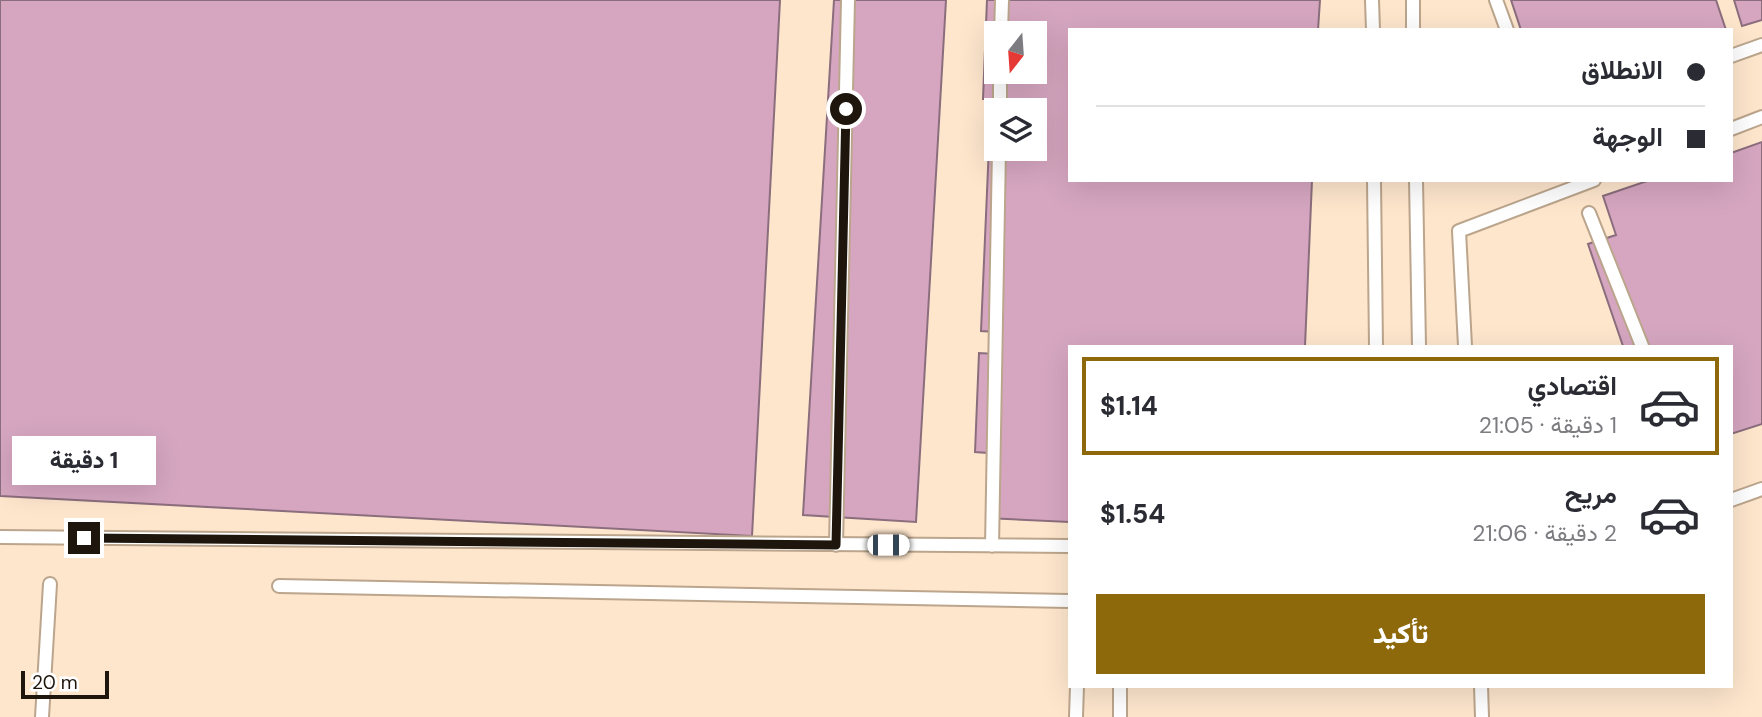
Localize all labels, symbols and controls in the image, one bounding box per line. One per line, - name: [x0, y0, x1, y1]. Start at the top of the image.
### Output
- north arrow: [984, 21, 1046, 84]
- map controls: [984, 21, 1047, 161]
- text: الانطلاق: [1581, 53, 1663, 87]
- route start: [830, 93, 862, 125]
- button: layers: [984, 98, 1047, 161]
- text: الوجهة: [1592, 120, 1663, 154]
- text: اقتصادي: [1528, 369, 1617, 403]
- icon: car: [1638, 375, 1701, 438]
- text: $1.14: [1100, 389, 1158, 423]
- text: 1 دقيقة · 21:05: [1479, 410, 1617, 440]
- callout: 1 دقيقة: [12, 436, 156, 486]
- text: 1 دقيقة: [50, 445, 118, 475]
- text: مريح: [1565, 477, 1617, 511]
- icon: car: [1638, 483, 1701, 546]
- text: $1.54: [1100, 497, 1165, 531]
- text: 2 دقيقة · 21:06: [1472, 518, 1617, 548]
- route end: [68, 522, 100, 554]
- car: [868, 535, 910, 556]
- button: تأكيد: [1096, 594, 1705, 674]
- scale bar: [21, 668, 108, 700]
- text: 20 m: [32, 670, 78, 695]

